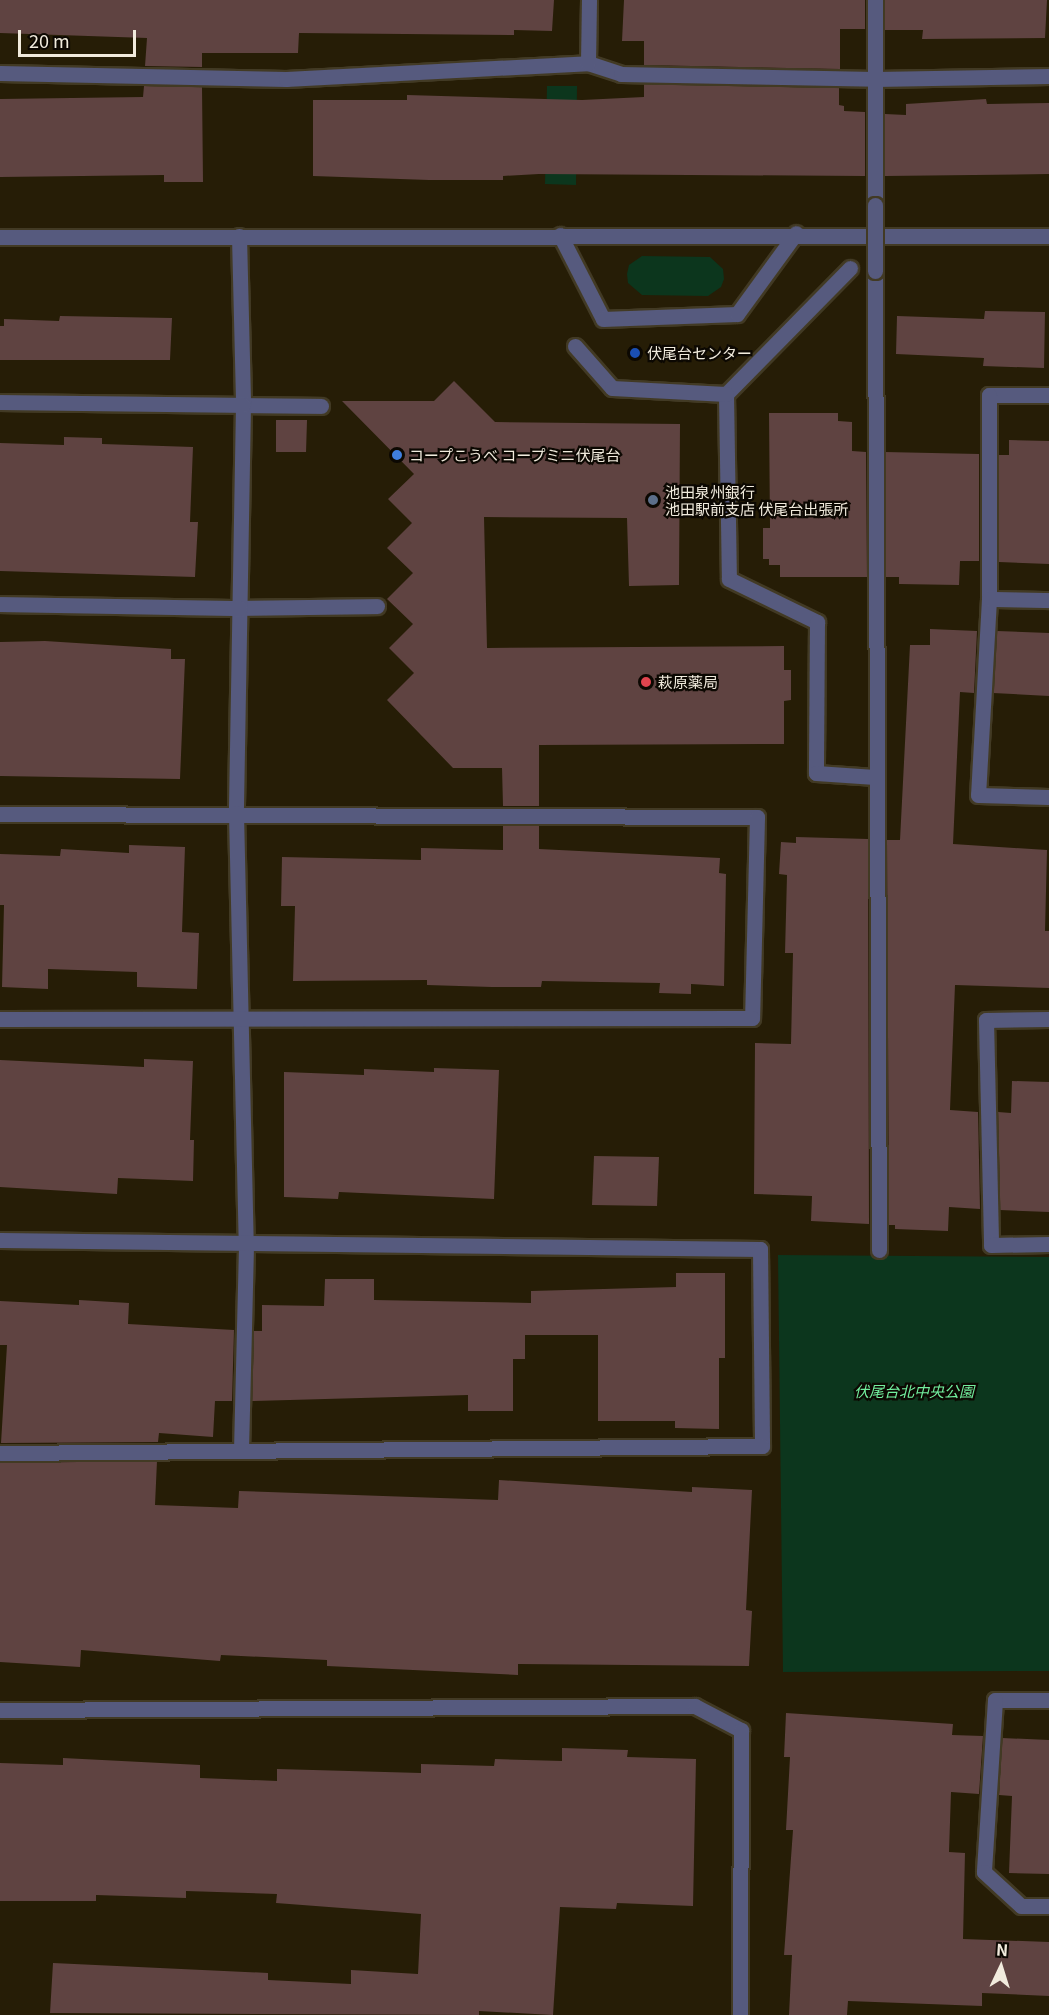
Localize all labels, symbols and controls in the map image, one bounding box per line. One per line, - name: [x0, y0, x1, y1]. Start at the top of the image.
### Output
- scale bar: [21, 18, 140, 56]
- text: 20 m: [29, 27, 70, 53]
- place label: 伏尾台センター: [647, 344, 752, 362]
- marker: 伏尾台センター: [628, 346, 642, 360]
- place label: コープこうべ コープミニ伏尾台: [409, 446, 622, 464]
- marker: コープこうべ コープミニ伏尾台: [390, 448, 404, 462]
- place label: 池田泉州銀行 池田駅前支店 伏尾台出張所: [665, 482, 848, 517]
- marker: 池田泉州銀行 池田駅前支店 伏尾台出張所: [646, 493, 660, 507]
- place label: 萩原薬局: [658, 673, 718, 691]
- marker: 萩原薬局: [639, 675, 653, 689]
- park label: 伏尾台北中央公園: [854, 1382, 974, 1400]
- north arrow: [971, 1937, 1031, 1997]
- text: N: [995, 1937, 1009, 1961]

